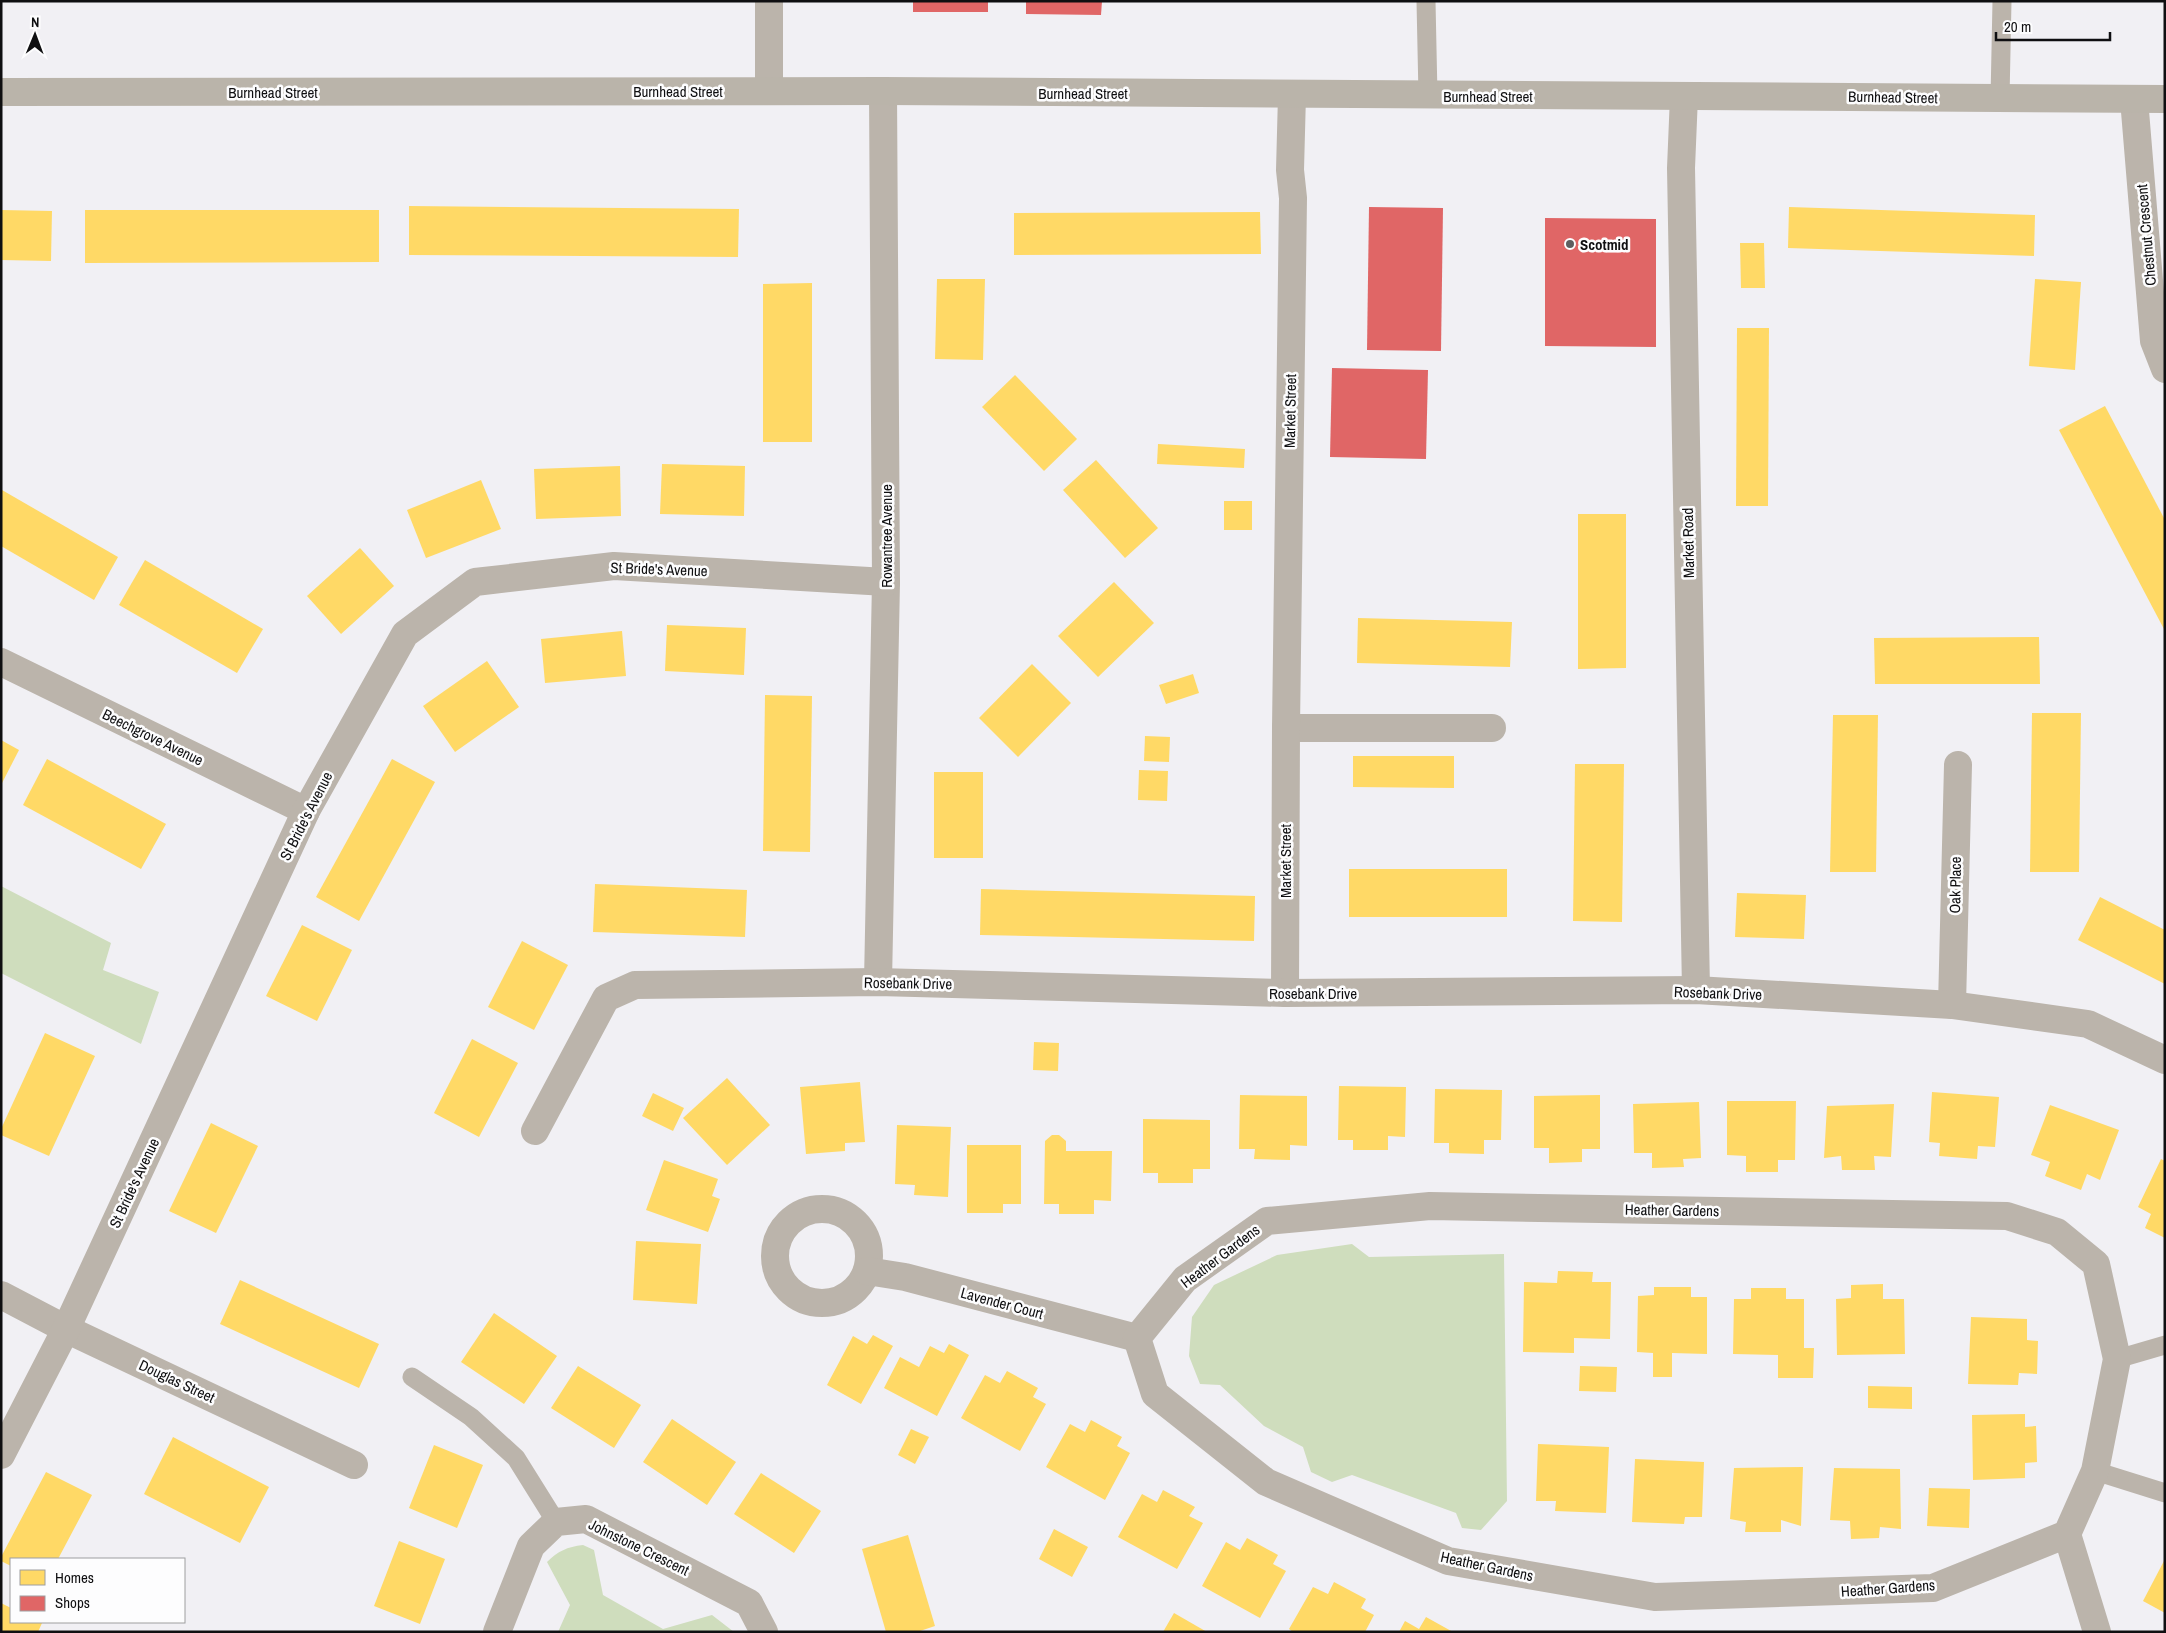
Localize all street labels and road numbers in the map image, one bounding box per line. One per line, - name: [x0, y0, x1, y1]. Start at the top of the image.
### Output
- street label: Burnhead Street: [633, 81, 723, 102]
- street label: Burnhead Street: [228, 82, 318, 103]
- street label: Burnhead Street: [1038, 83, 1128, 104]
- street label: Burnhead Street: [1443, 86, 1533, 107]
- street label: Burnhead Street: [1848, 86, 1939, 108]
- street label: Chestnut Crescent: [2131, 183, 2161, 287]
- street label: Market Street: [1279, 373, 1301, 448]
- street label: Rowantree Avenue: [876, 484, 897, 588]
- street label: Market Road: [1677, 508, 1699, 578]
- street label: St Bride's Avenue: [610, 557, 708, 581]
- street label: Beechgrove Avenue: [99, 703, 207, 771]
- street label: St Bride's Avenue: [275, 768, 337, 864]
- street label: Market Street: [1275, 824, 1296, 898]
- street label: Oak Place: [1944, 856, 1966, 914]
- street label: Rosebank Drive: [864, 972, 952, 994]
- street label: Rosebank Drive: [1674, 981, 1763, 1005]
- street label: Rosebank Drive: [1269, 983, 1357, 1004]
- street label: St Bride's Avenue: [104, 1134, 164, 1231]
- street label: Heather Gardens: [1625, 1199, 1719, 1221]
- street label: Heather Gardens: [1176, 1219, 1264, 1293]
- street label: Lavender Court: [958, 1282, 1046, 1324]
- street label: Douglas Street: [136, 1354, 219, 1408]
- street label: Johnstone Crescent: [585, 1514, 693, 1581]
- street label: Heather Gardens: [1439, 1546, 1535, 1586]
- street label: Heather Gardens: [1840, 1574, 1936, 1602]

